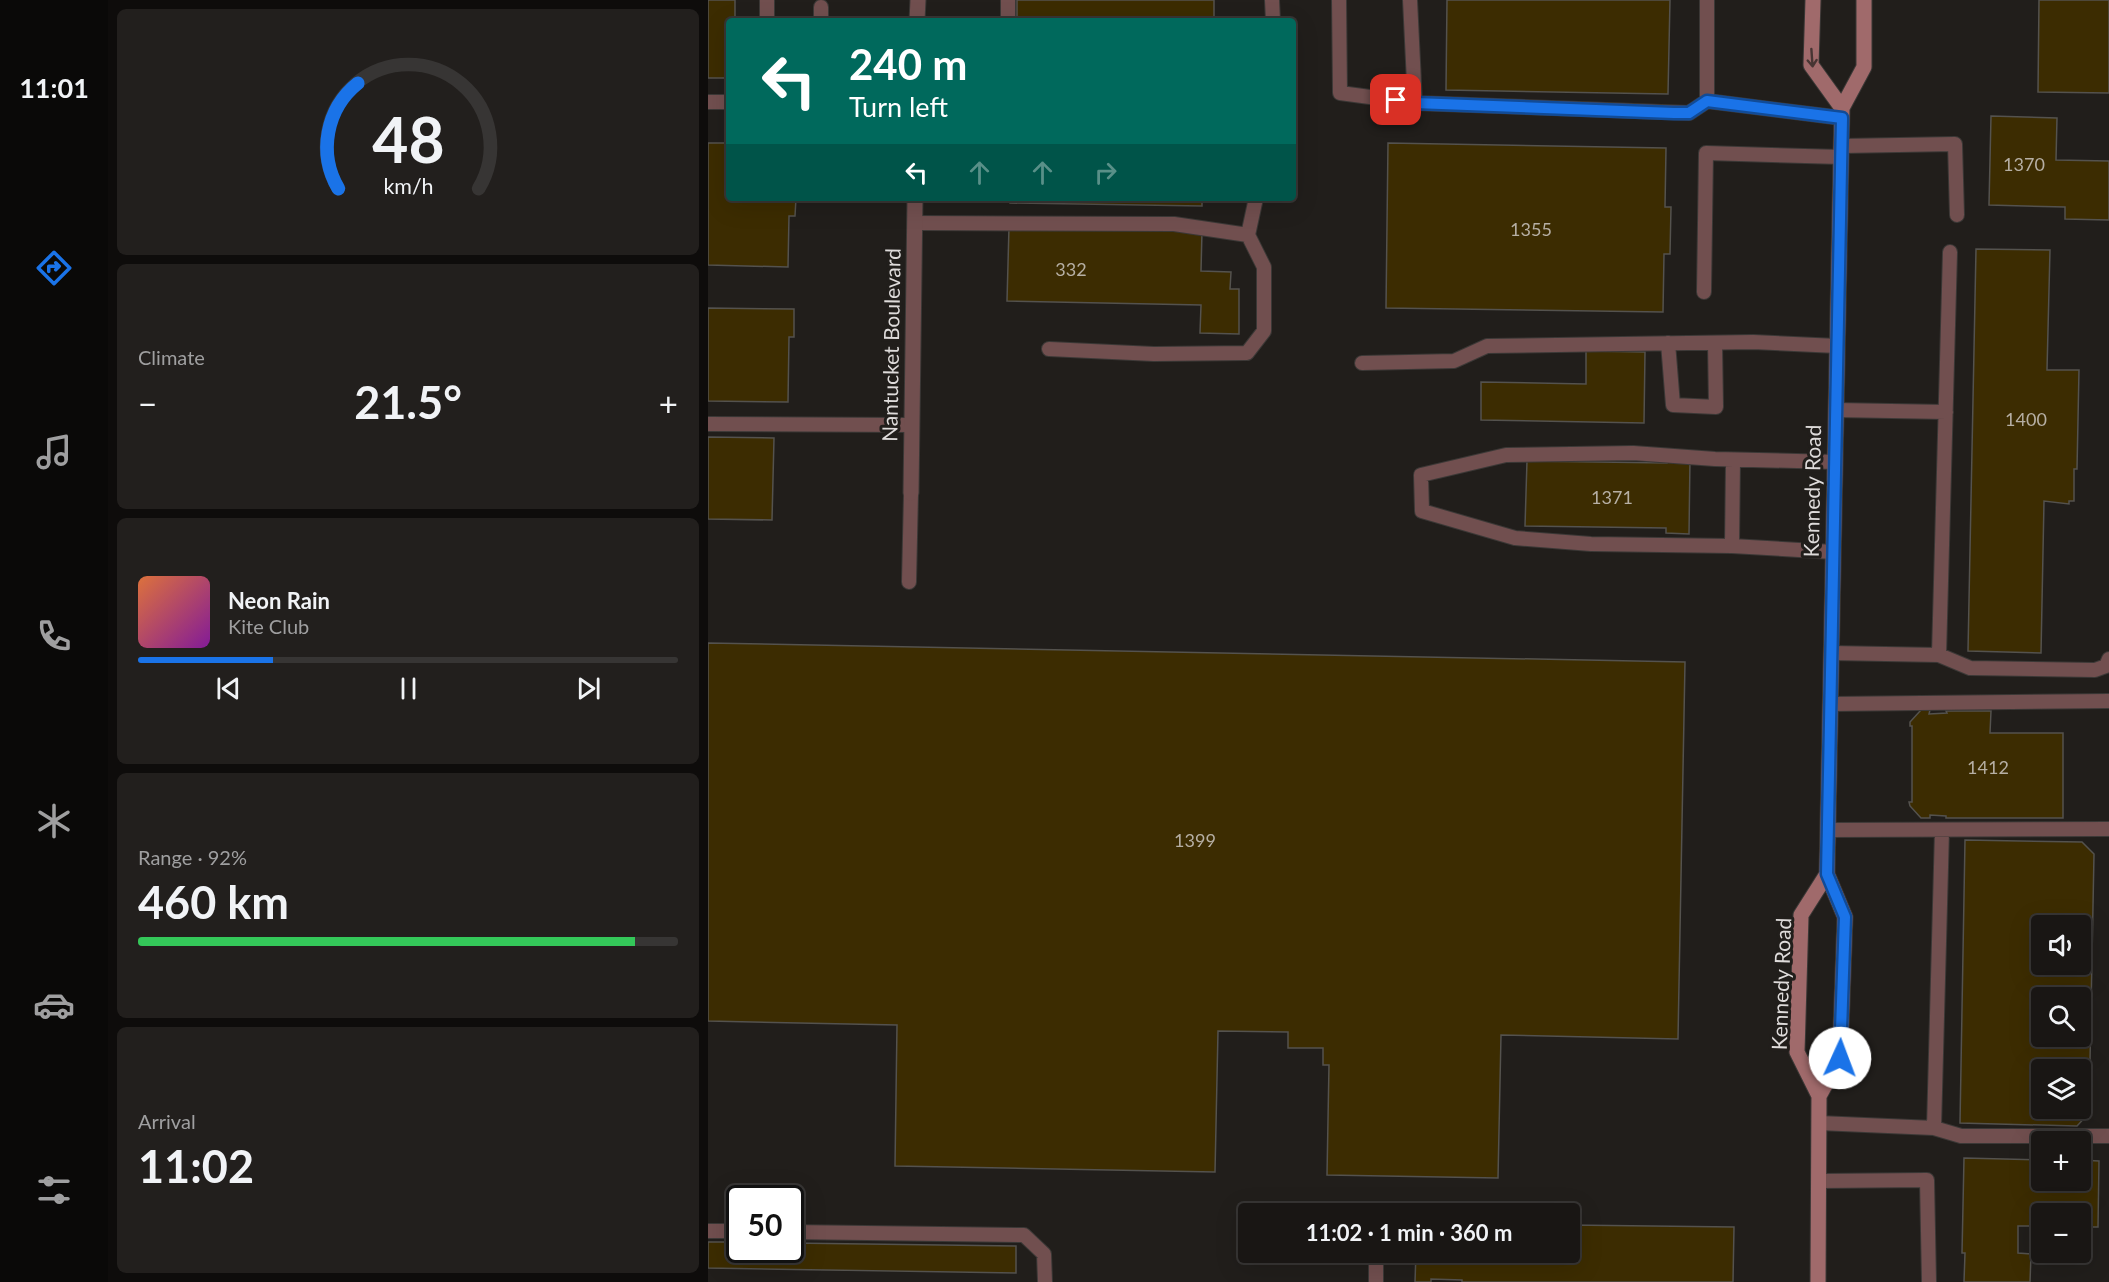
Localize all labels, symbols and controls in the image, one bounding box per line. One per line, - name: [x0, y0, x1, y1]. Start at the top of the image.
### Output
- text: 240 m: [849, 39, 967, 89]
- icon: left: [750, 42, 828, 120]
- one-way arrow: [1807, 48, 1818, 67]
- text: 11:01: [19, 71, 89, 104]
- pin: [1370, 74, 1421, 125]
- icon: arrive: [1379, 83, 1412, 116]
- text: Turn left: [849, 90, 948, 123]
- text: 48: [372, 101, 444, 176]
- house number: 1370: [2003, 153, 2045, 175]
- icon: left: [900, 156, 933, 189]
- icon: ahead: [963, 156, 996, 189]
- icon: ahead: [1026, 156, 1059, 189]
- icon: right: [1089, 156, 1122, 189]
- text: km/h: [383, 173, 433, 199]
- house number: 1355: [1510, 218, 1552, 240]
- icon: directions: [33, 247, 75, 289]
- street label: Nantucket Boulevard: [876, 248, 905, 442]
- house number: 332: [1055, 258, 1087, 280]
- text: Climate: [138, 345, 205, 369]
- text: 21.5°: [354, 375, 462, 429]
- text: −: [138, 383, 157, 423]
- text: +: [659, 383, 678, 423]
- house number: 1400: [2005, 408, 2047, 430]
- street label: Kennedy Road: [1798, 424, 1825, 558]
- icon: music: [33, 431, 75, 473]
- house number: 1371: [1591, 486, 1633, 508]
- text: Neon Rain: [228, 587, 330, 614]
- text: Kite Club: [228, 614, 309, 638]
- icon: phone: [33, 615, 75, 657]
- icon: previous: [212, 672, 245, 705]
- icon: pause: [392, 672, 425, 705]
- icon: next: [572, 672, 605, 705]
- house number: 1412: [1967, 756, 2009, 778]
- icon: climate: [33, 800, 75, 842]
- house number: 1399: [1174, 829, 1216, 851]
- text: Range · 92%: [138, 845, 247, 869]
- text: 460 km: [138, 875, 289, 929]
- map controls: [2031, 915, 2091, 1263]
- button: sound: [2031, 915, 2091, 975]
- street label: Kennedy Road: [1766, 917, 1795, 1051]
- icon: car: [33, 984, 75, 1026]
- button: search: [2031, 987, 2091, 1047]
- position arrow: [1808, 1026, 1872, 1090]
- button: layers: [2031, 1059, 2091, 1119]
- text: Arrival: [138, 1109, 196, 1133]
- button: +: [2031, 1131, 2091, 1191]
- text: 11:02: [138, 1139, 254, 1193]
- icon: filters: [33, 1169, 75, 1211]
- speed limit sign: 50: [726, 1185, 804, 1263]
- button: −: [2031, 1203, 2091, 1263]
- text: 11:02 · 1 min · 360 m: [1306, 1219, 1512, 1246]

